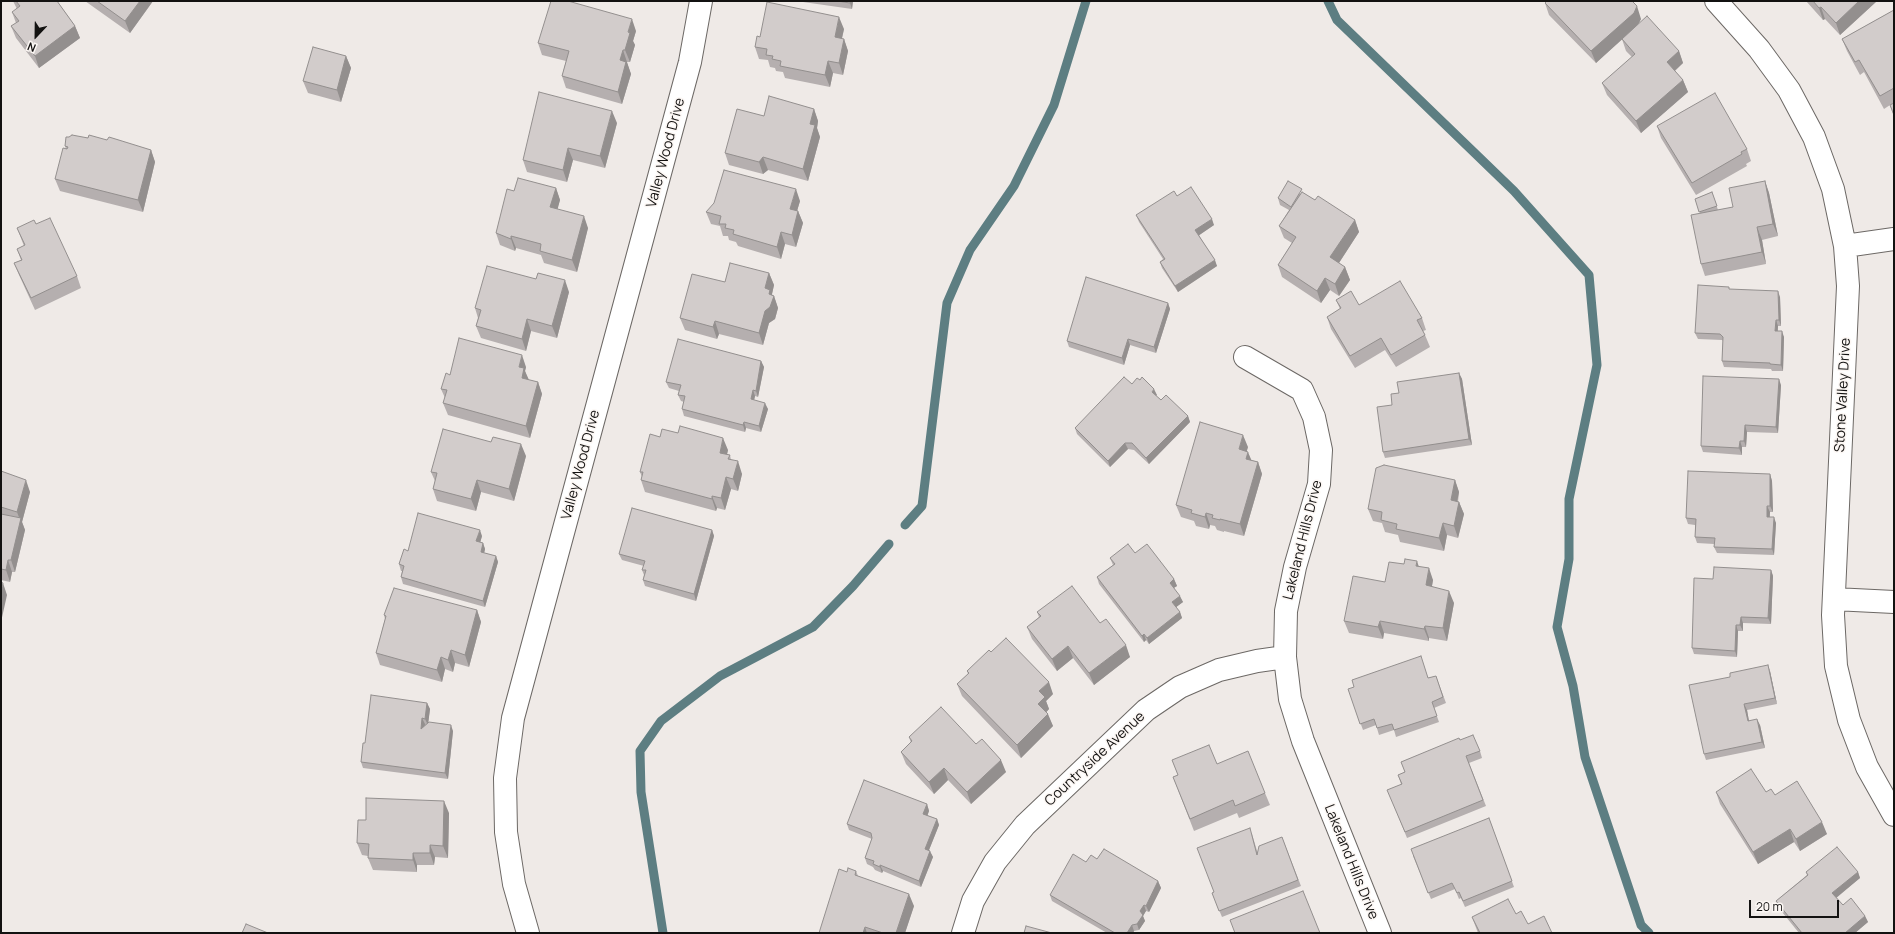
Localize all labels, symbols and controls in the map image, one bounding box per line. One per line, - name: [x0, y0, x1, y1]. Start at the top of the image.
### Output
- north arrow: [16, 16, 56, 56]
- text: N: [25, 39, 38, 56]
- street label: Valley Wood Drive: [643, 96, 689, 210]
- street label: Stone Valley Drive: [1832, 337, 1854, 453]
- street label: Valley Wood Drive: [558, 408, 604, 522]
- street label: Lakeland Hills Drive: [1280, 478, 1326, 602]
- street label: Countryside Avenue: [1041, 708, 1149, 810]
- street label: Lakeland Hills Drive: [1320, 802, 1382, 922]
- scale bar: [1751, 892, 1841, 918]
- text: 20 m: [1756, 898, 1783, 915]

